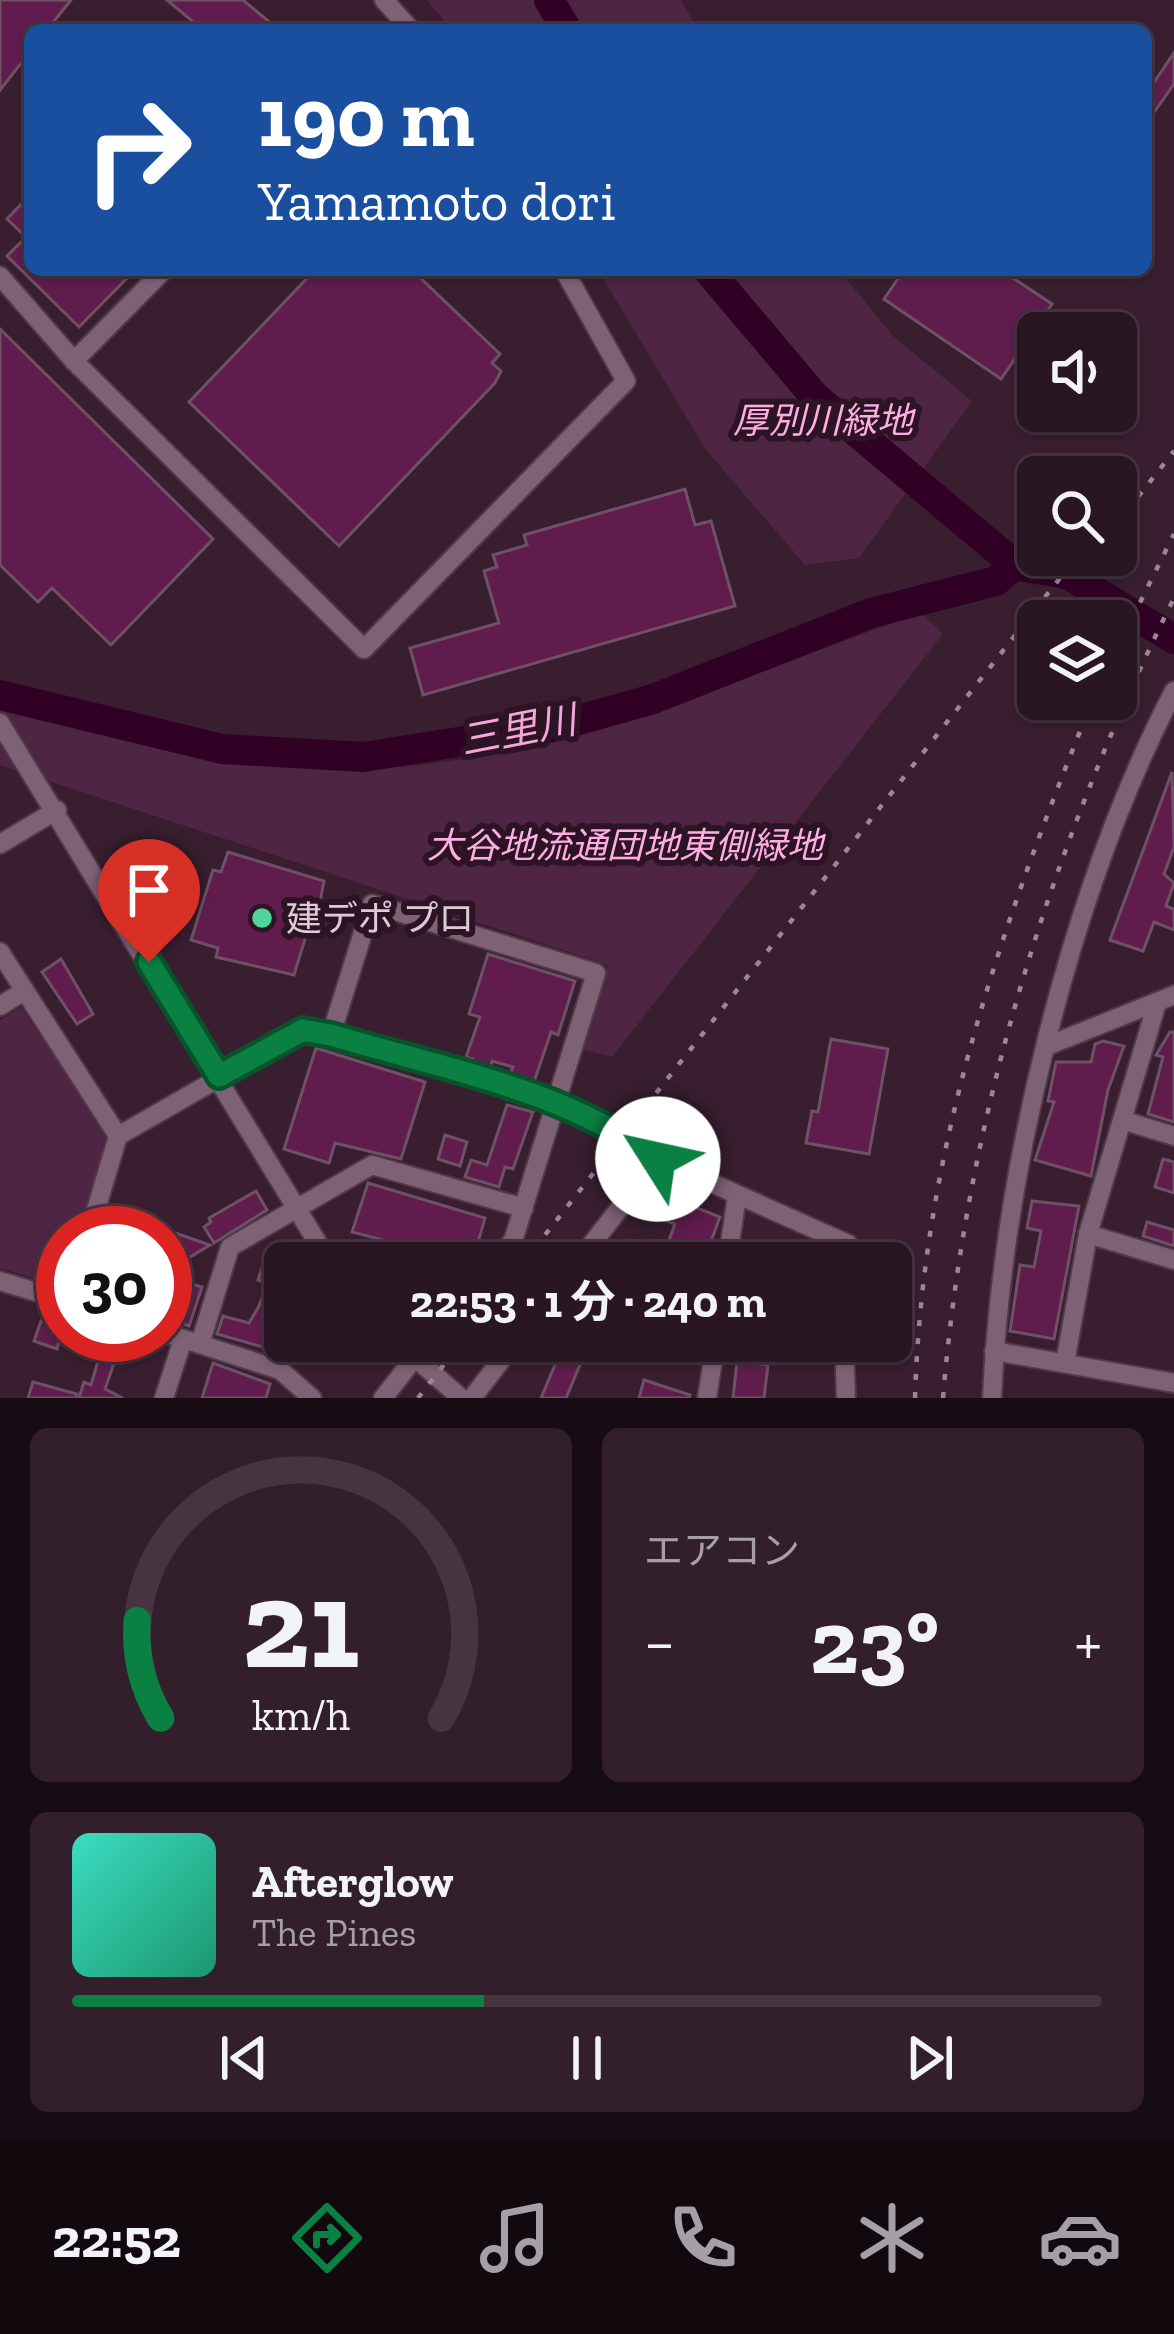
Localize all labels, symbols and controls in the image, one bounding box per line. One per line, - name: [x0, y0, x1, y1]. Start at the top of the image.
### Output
- text: 190 m: [258, 67, 475, 168]
- icon: right: [60, 72, 216, 228]
- text: Yamamoto dori: [258, 169, 616, 234]
- map controls: [1017, 312, 1137, 720]
- button: sound: [1017, 312, 1137, 432]
- park label: 厚別川緑地: [733, 399, 917, 442]
- button: search: [1017, 456, 1137, 576]
- button: layers: [1017, 600, 1137, 720]
- water label: 三里川: [456, 695, 584, 764]
- park label: 大谷地流通団地東側緑地: [427, 824, 827, 867]
- pin: [98, 839, 200, 962]
- icon: arrive: [116, 857, 182, 923]
- place label: 建デポ プロ: [286, 897, 474, 940]
- marker: 建デポ プロ: [249, 905, 275, 931]
- position arrow: [595, 1096, 721, 1222]
- speed limit sign: 30: [36, 1206, 192, 1362]
- text: 22:53 · 1 分 · 240 m: [410, 1275, 766, 1329]
- text: エアコン: [644, 1527, 800, 1574]
- text: 21: [242, 1549, 360, 1699]
- text: 23°: [810, 1588, 939, 1696]
- text: −: [644, 1603, 675, 1682]
- text: +: [1074, 1603, 1102, 1682]
- text: km/h: [252, 1690, 350, 1741]
- text: Afterglow: [252, 1855, 453, 1909]
- text: The Pines: [252, 1909, 416, 1956]
- icon: previous: [211, 2025, 277, 2091]
- icon: pause: [554, 2025, 620, 2091]
- icon: next: [897, 2025, 963, 2091]
- icon: directions: [285, 2196, 369, 2280]
- icon: music: [473, 2196, 557, 2280]
- icon: phone: [661, 2196, 745, 2280]
- icon: climate: [850, 2196, 934, 2280]
- icon: car: [1038, 2196, 1122, 2280]
- text: 22:52: [52, 2206, 181, 2271]

